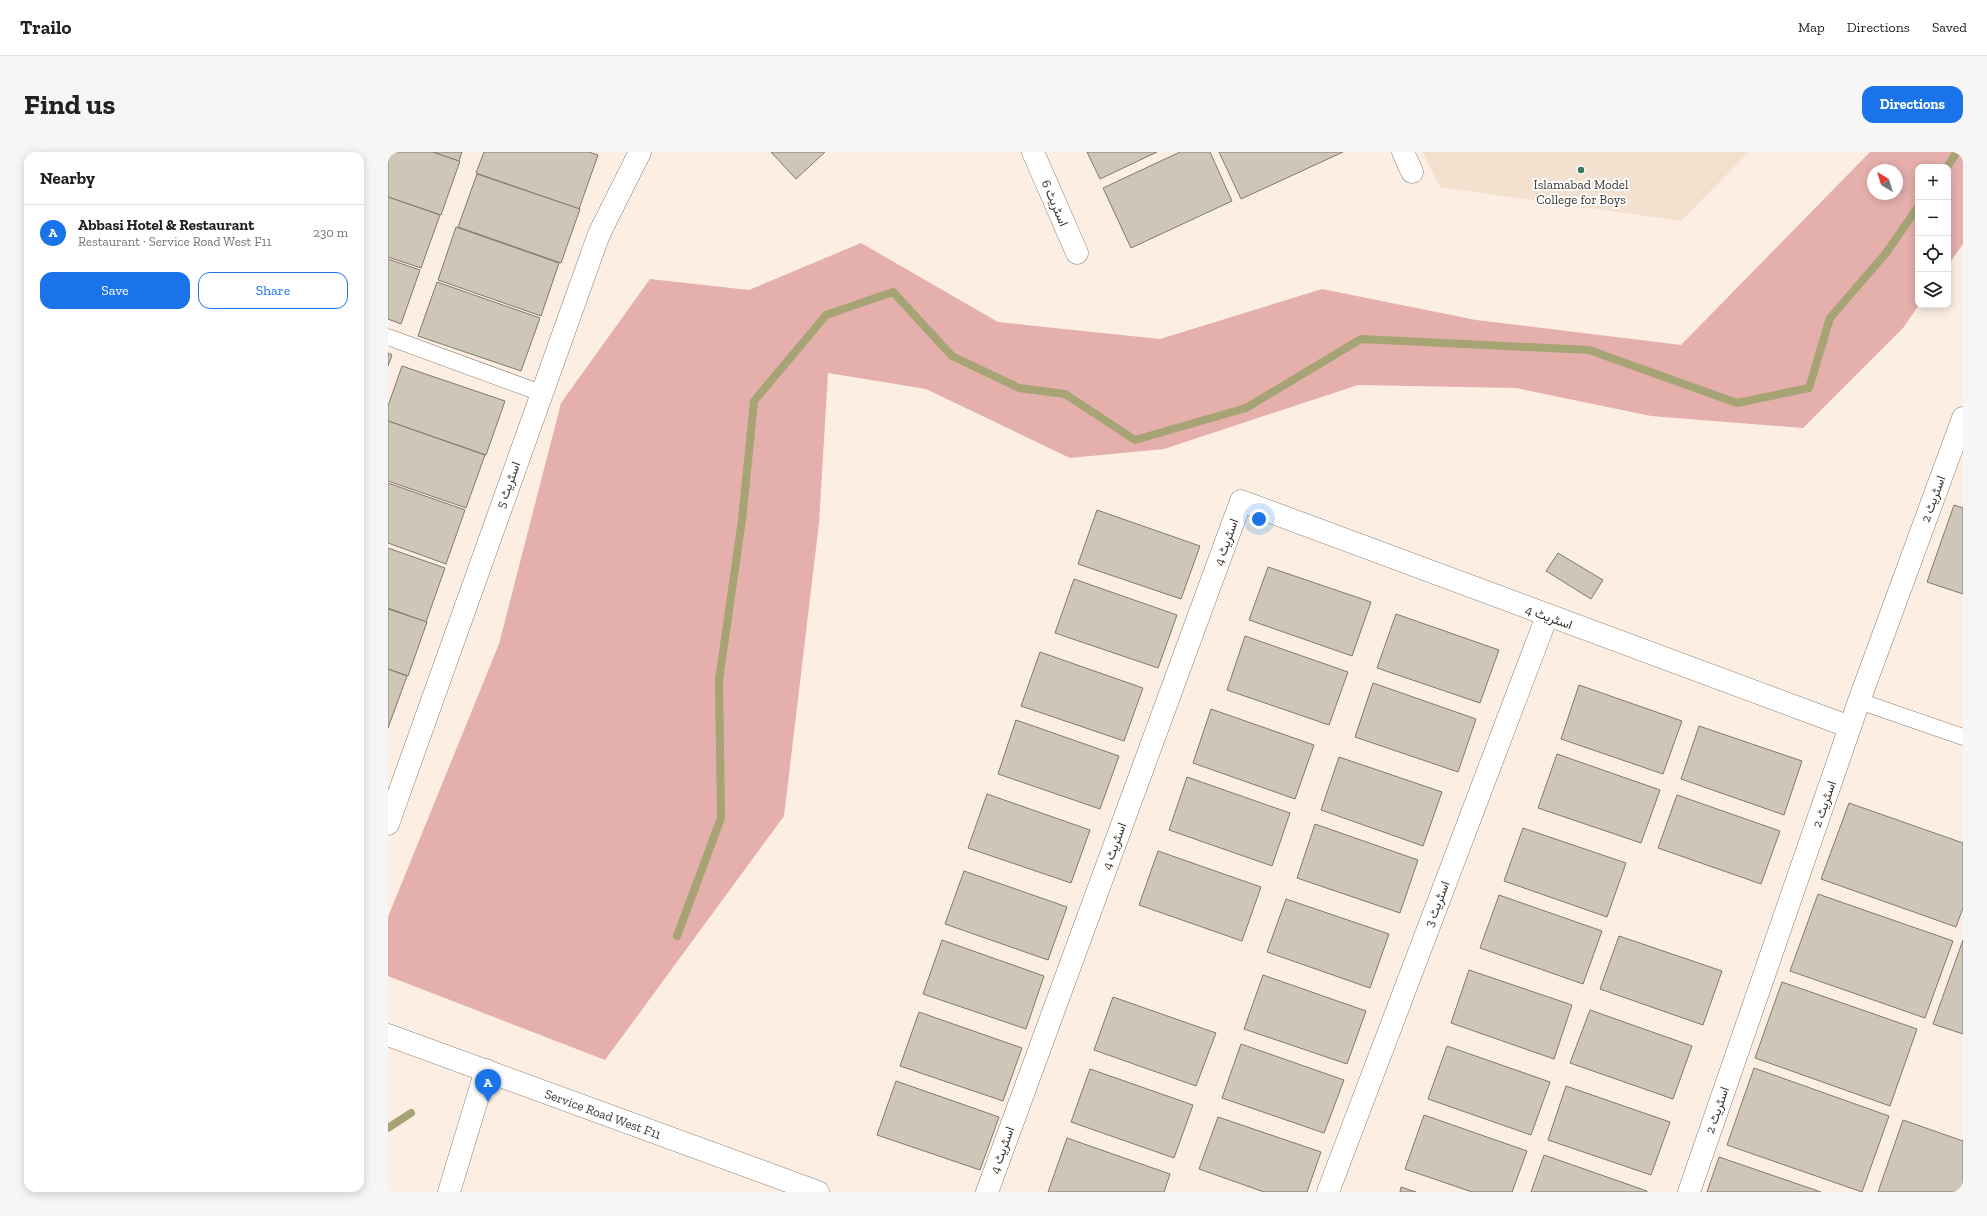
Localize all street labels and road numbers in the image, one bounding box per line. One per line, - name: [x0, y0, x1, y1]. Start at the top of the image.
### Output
- street label: اسٹریٹ 6: [1038, 178, 1071, 229]
- street label: اسٹریٹ 5: [493, 460, 524, 511]
- street label: اسٹریٹ 2: [1918, 474, 1949, 525]
- street label: اسٹریٹ 4: [1211, 517, 1242, 568]
- street label: اسٹریٹ 4: [1523, 602, 1574, 633]
- street label: اسٹریٹ 2: [1809, 779, 1840, 830]
- street label: اسٹریٹ 4: [1099, 821, 1130, 872]
- street label: اسٹریٹ 3: [1421, 879, 1454, 930]
- street label: Service Road West F11: [543, 1085, 663, 1142]
- street label: اسٹریٹ 2: [1702, 1085, 1733, 1136]
- street label: اسٹریٹ 4: [987, 1125, 1018, 1176]

